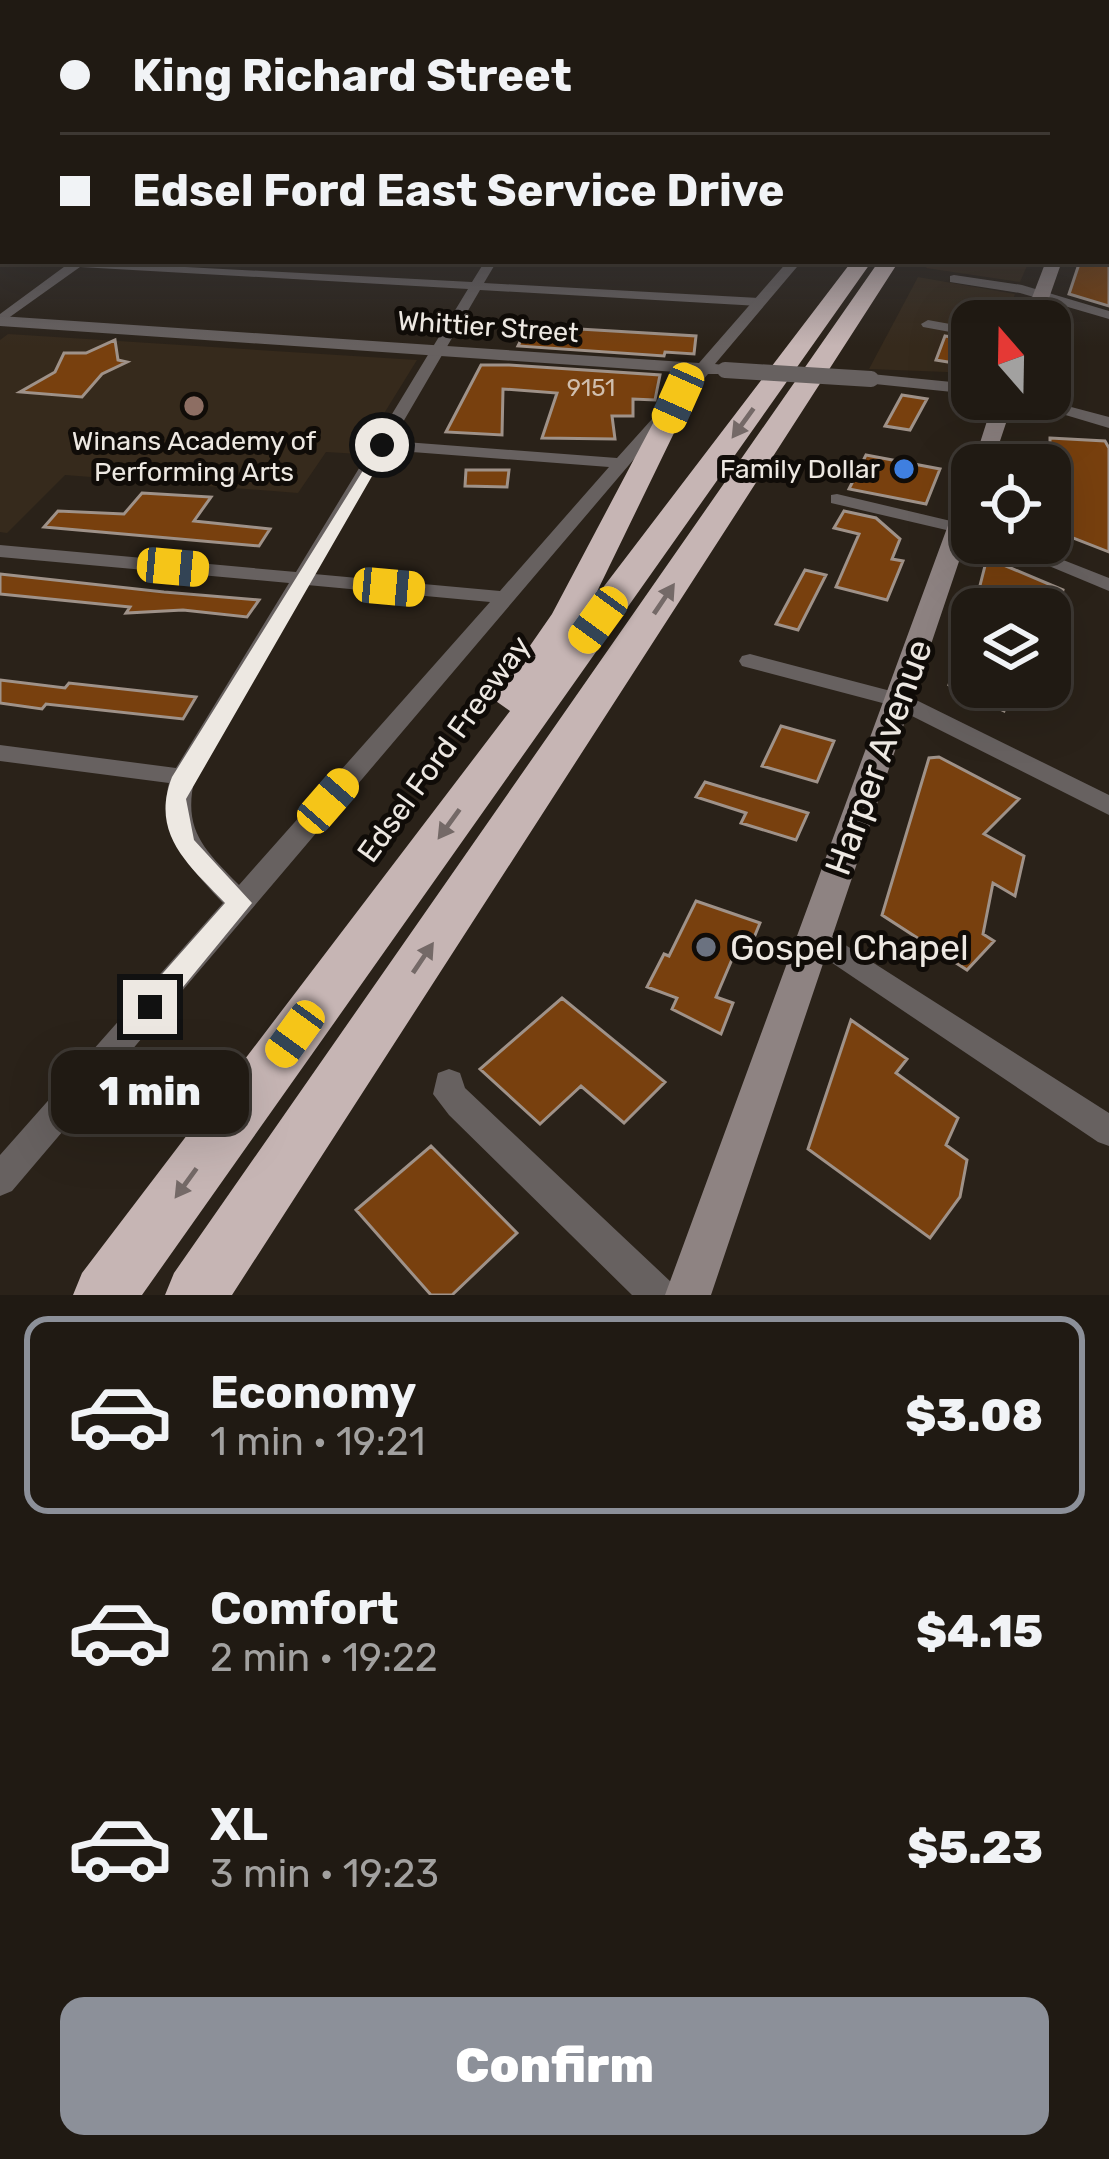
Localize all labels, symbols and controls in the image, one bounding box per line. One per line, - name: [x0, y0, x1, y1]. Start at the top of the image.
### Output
- text: King Richard Street: [132, 49, 572, 102]
- text: Edsel Ford East Service Drive: [132, 164, 784, 217]
- north arrow: [951, 300, 1071, 420]
- map controls: [951, 300, 1071, 708]
- street label: Whittier Street: [396, 305, 580, 349]
- car: [647, 358, 709, 438]
- house number: 9151: [567, 374, 615, 402]
- marker: Winans Academy of Performing Arts: [181, 393, 207, 419]
- one-way arrow: [732, 407, 756, 439]
- route start: [355, 418, 409, 472]
- place label: Winans Academy of Performing Arts: [72, 425, 317, 488]
- button: locate: [951, 444, 1071, 564]
- place label: Family Dollar: [720, 453, 880, 485]
- marker: Family Dollar: [891, 456, 917, 482]
- car: [136, 546, 210, 588]
- car: [352, 566, 426, 608]
- car: [562, 580, 634, 660]
- one-way arrow: [652, 583, 675, 615]
- button: layers: [951, 588, 1071, 708]
- street label: Edsel Ford Freeway: [350, 629, 538, 869]
- street label: Harper Avenue: [816, 633, 941, 881]
- car: [291, 762, 365, 840]
- one-way arrow: [437, 809, 461, 840]
- place label: Gospel Chapel: [730, 926, 969, 969]
- marker: Gospel Chapel: [693, 934, 719, 960]
- one-way arrow: [411, 941, 434, 974]
- route end: [123, 980, 177, 1034]
- car: [259, 994, 331, 1074]
- callout: 1 min: [51, 1049, 249, 1133]
- text: 1 min: [99, 1069, 201, 1115]
- one-way arrow: [175, 1167, 199, 1198]
- icon: car: [66, 1361, 174, 1469]
- text: Economy: [210, 1366, 416, 1419]
- text: $3.08: [905, 1389, 1043, 1442]
- text: 1 min · 19:21: [210, 1419, 425, 1465]
- icon: car: [66, 1577, 174, 1685]
- text: Comfort: [210, 1582, 399, 1635]
- text: $4.15: [916, 1605, 1043, 1658]
- text: 2 min · 19:22: [210, 1635, 438, 1681]
- icon: car: [66, 1793, 174, 1901]
- text: XL: [210, 1798, 268, 1851]
- text: $5.23: [907, 1821, 1043, 1874]
- text: 3 min · 19:23: [210, 1851, 439, 1897]
- button: Confirm: [60, 1997, 1049, 2135]

